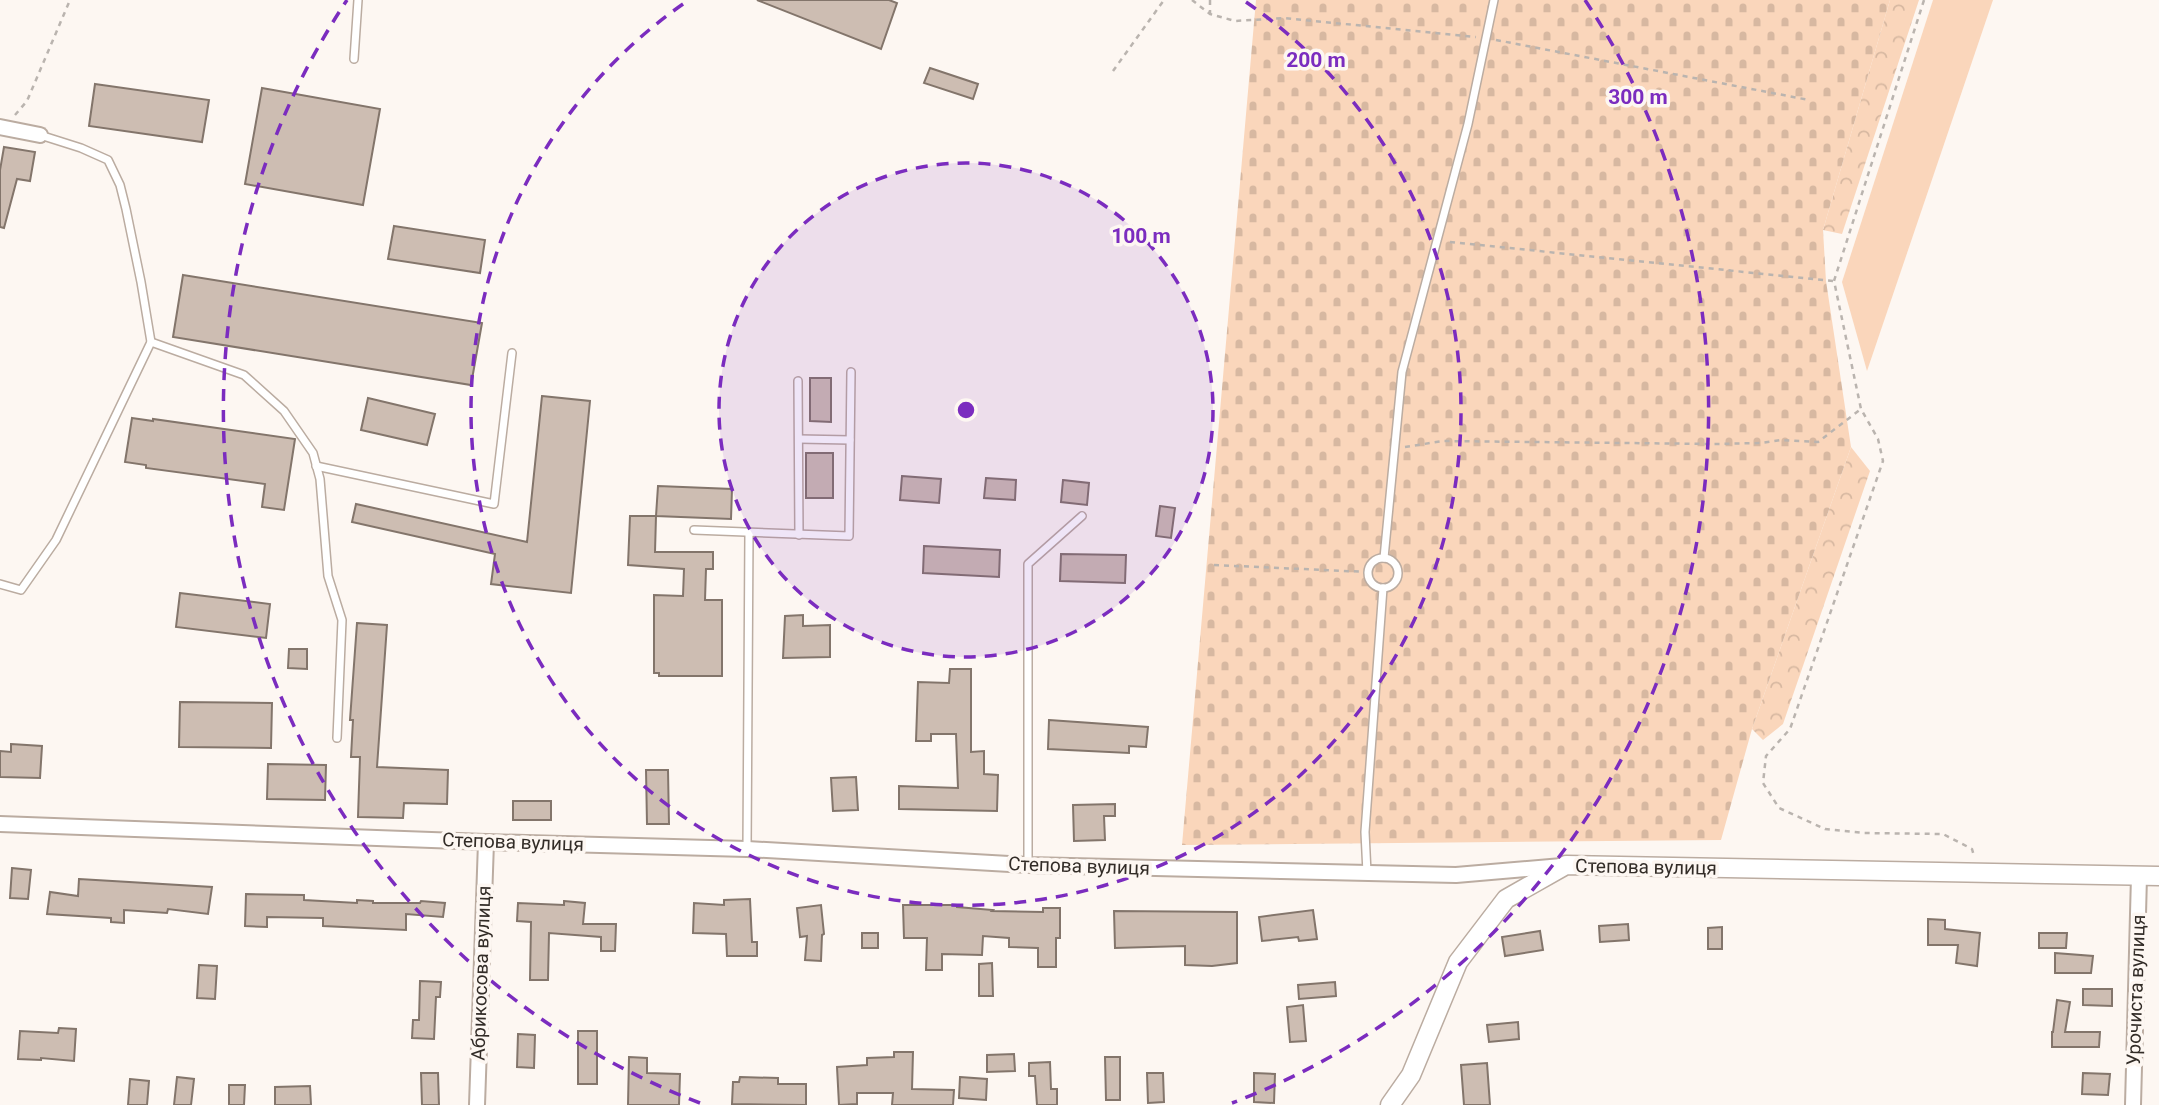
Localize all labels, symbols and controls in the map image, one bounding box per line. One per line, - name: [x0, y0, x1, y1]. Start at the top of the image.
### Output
- text: 200 m: [1286, 48, 1346, 72]
- text: 300 m: [1608, 85, 1668, 109]
- text: 100 m: [1111, 224, 1171, 248]
- centre of rings: [954, 398, 978, 422]
- street label: Степова вулиця: [442, 828, 584, 856]
- street label: Степова вулиця: [1008, 852, 1150, 880]
- street label: Степова вулиця: [1575, 854, 1717, 880]
- street label: Абрикосова вулиця: [466, 885, 496, 1061]
- street label: Урочиста вулиця: [2122, 914, 2150, 1066]

